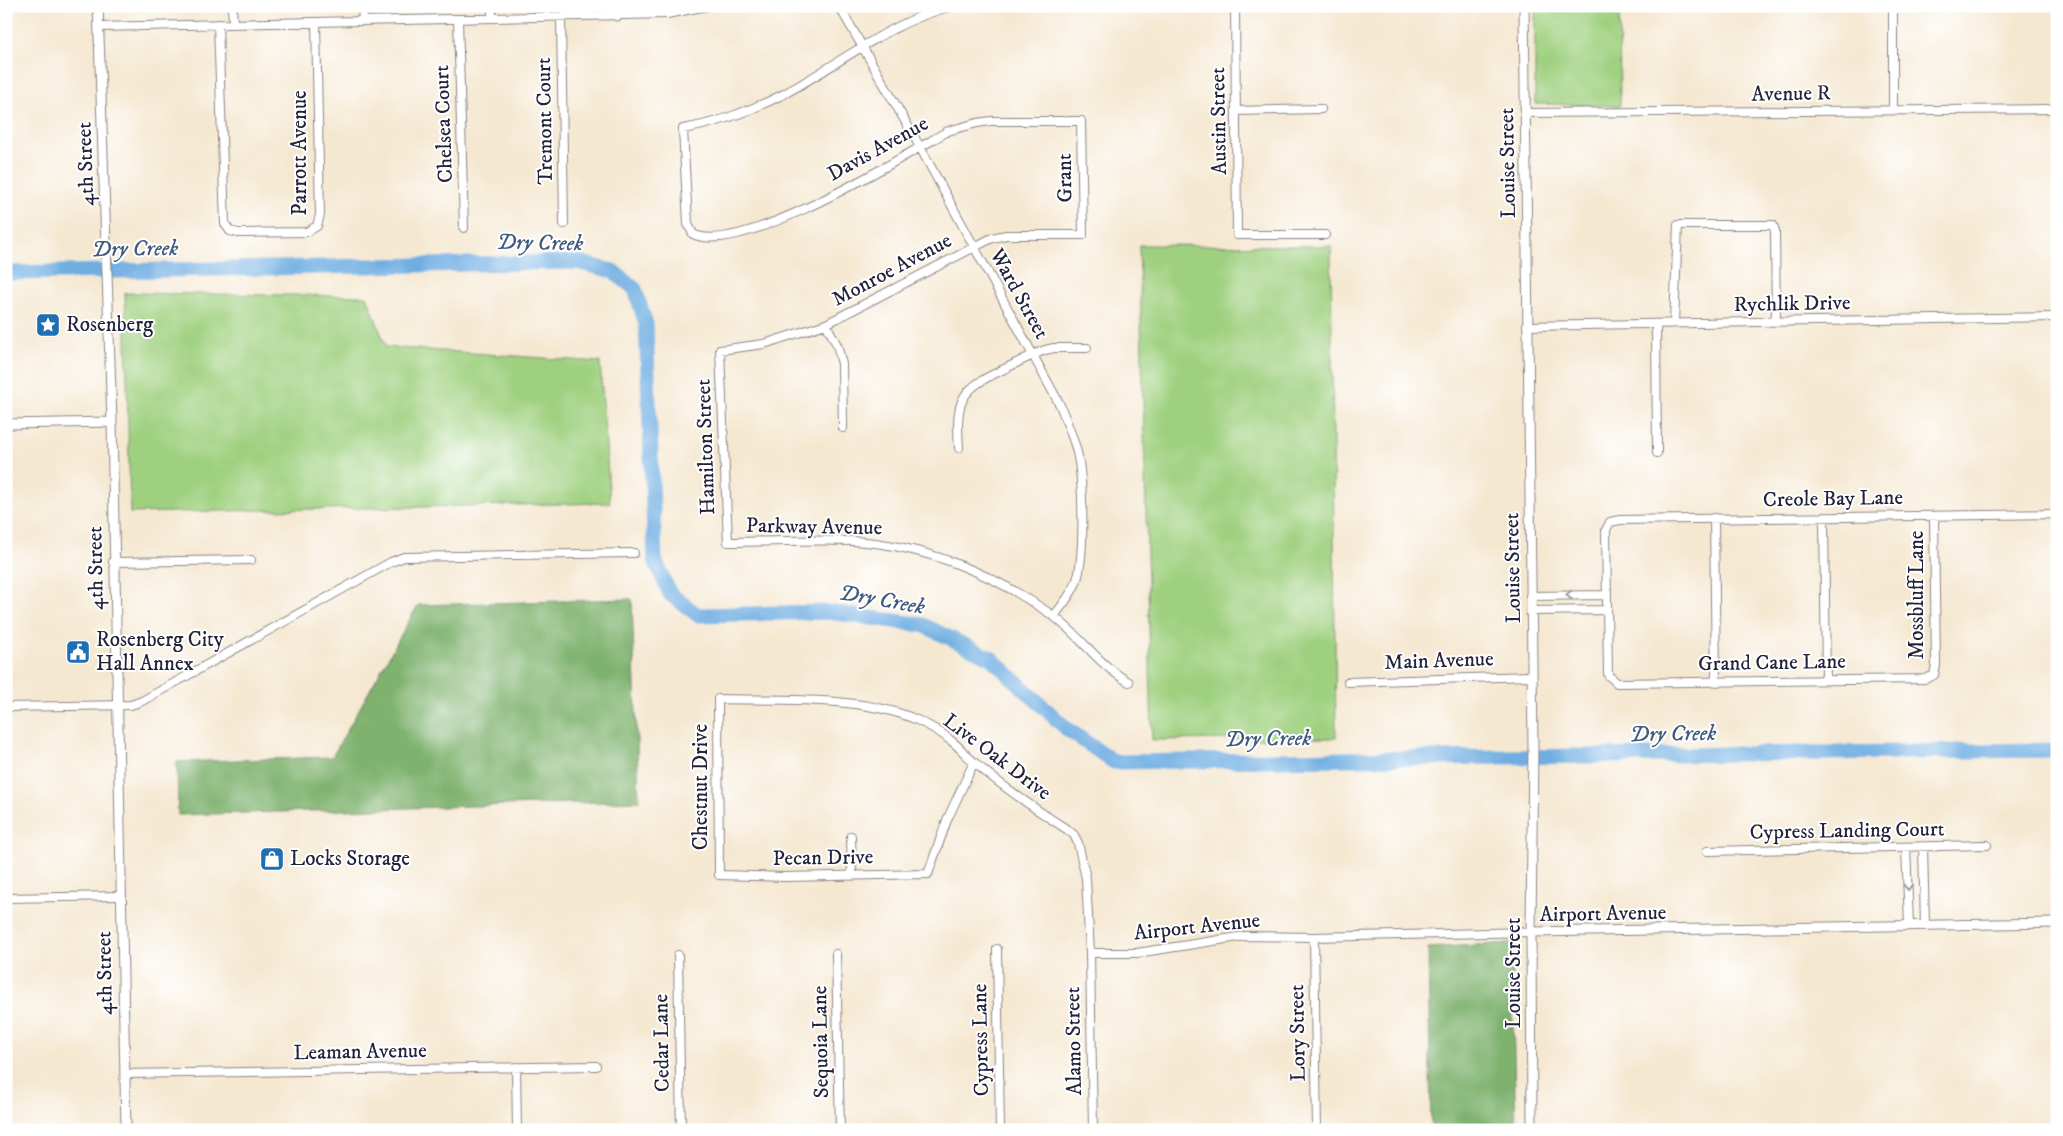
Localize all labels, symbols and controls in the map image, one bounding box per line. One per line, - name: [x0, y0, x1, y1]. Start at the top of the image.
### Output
- street label: Tremont Court: [531, 57, 559, 185]
- street label: Chelsea Court: [429, 64, 459, 183]
- street label: Austin Street: [1205, 67, 1233, 175]
- street label: Avenue R: [1751, 80, 1831, 108]
- street label: Parrott Avenue: [287, 90, 313, 216]
- street label: Louise Street: [1494, 107, 1522, 219]
- street label: Davis Avenue: [823, 111, 933, 187]
- street label: 4th Street: [72, 121, 100, 206]
- street label: Grant: [1052, 153, 1078, 203]
- street label: Monroe Avenue: [828, 227, 957, 312]
- water label: Dry Creek: [496, 229, 584, 257]
- water label: Dry Creek: [91, 235, 179, 263]
- street label: Ward Street: [983, 243, 1055, 344]
- street label: Rychlik Drive: [1733, 290, 1851, 318]
- place icon: Rosenberg: [35, 312, 61, 338]
- place label: Rosenberg: [66, 312, 154, 338]
- street label: Hamilton Street: [691, 378, 721, 515]
- street label: Creole Bay Lane: [1763, 485, 1904, 513]
- street label: Louise Street: [1499, 512, 1527, 624]
- street label: Parkway Avenue: [746, 513, 883, 541]
- street label: 4th Street: [82, 526, 110, 610]
- street label: Mossbluff Lane: [1904, 530, 1930, 660]
- water label: Dry Creek: [837, 579, 928, 621]
- one-way arrow: [1565, 590, 1573, 601]
- place label: Rosenberg City Hall Annex: [96, 627, 225, 677]
- public building icon: Rosenberg City Hall Annex: [65, 639, 91, 665]
- street label: Main Avenue: [1384, 646, 1494, 676]
- street label: Grand Cane Lane: [1698, 649, 1846, 677]
- street label: Live Oak Drive: [938, 708, 1056, 806]
- water label: Dry Creek: [1629, 720, 1717, 748]
- street label: Chestnut Drive: [688, 724, 714, 850]
- water label: Dry Creek: [1224, 725, 1312, 753]
- street label: Cypress Landing Court: [1749, 816, 1945, 846]
- street label: Pecan Drive: [772, 844, 874, 872]
- shop icon: Locks Storage: [259, 846, 285, 872]
- place label: Locks Storage: [290, 846, 410, 872]
- one-way arrow: [1902, 883, 1913, 891]
- street label: Airport Avenue: [1539, 900, 1667, 928]
- street label: Airport Avenue: [1133, 907, 1262, 947]
- street label: Louise Street: [1501, 917, 1527, 1028]
- street label: 4th Street: [91, 931, 119, 1015]
- street label: Cypress Lane: [967, 983, 995, 1097]
- street label: Lory Street: [1284, 984, 1312, 1082]
- street label: Sequoia Lane: [807, 985, 835, 1099]
- street label: Alamo Street: [1060, 986, 1088, 1096]
- street label: Cedar Lane: [648, 993, 676, 1092]
- street label: Leaman Avenue: [293, 1038, 427, 1066]

